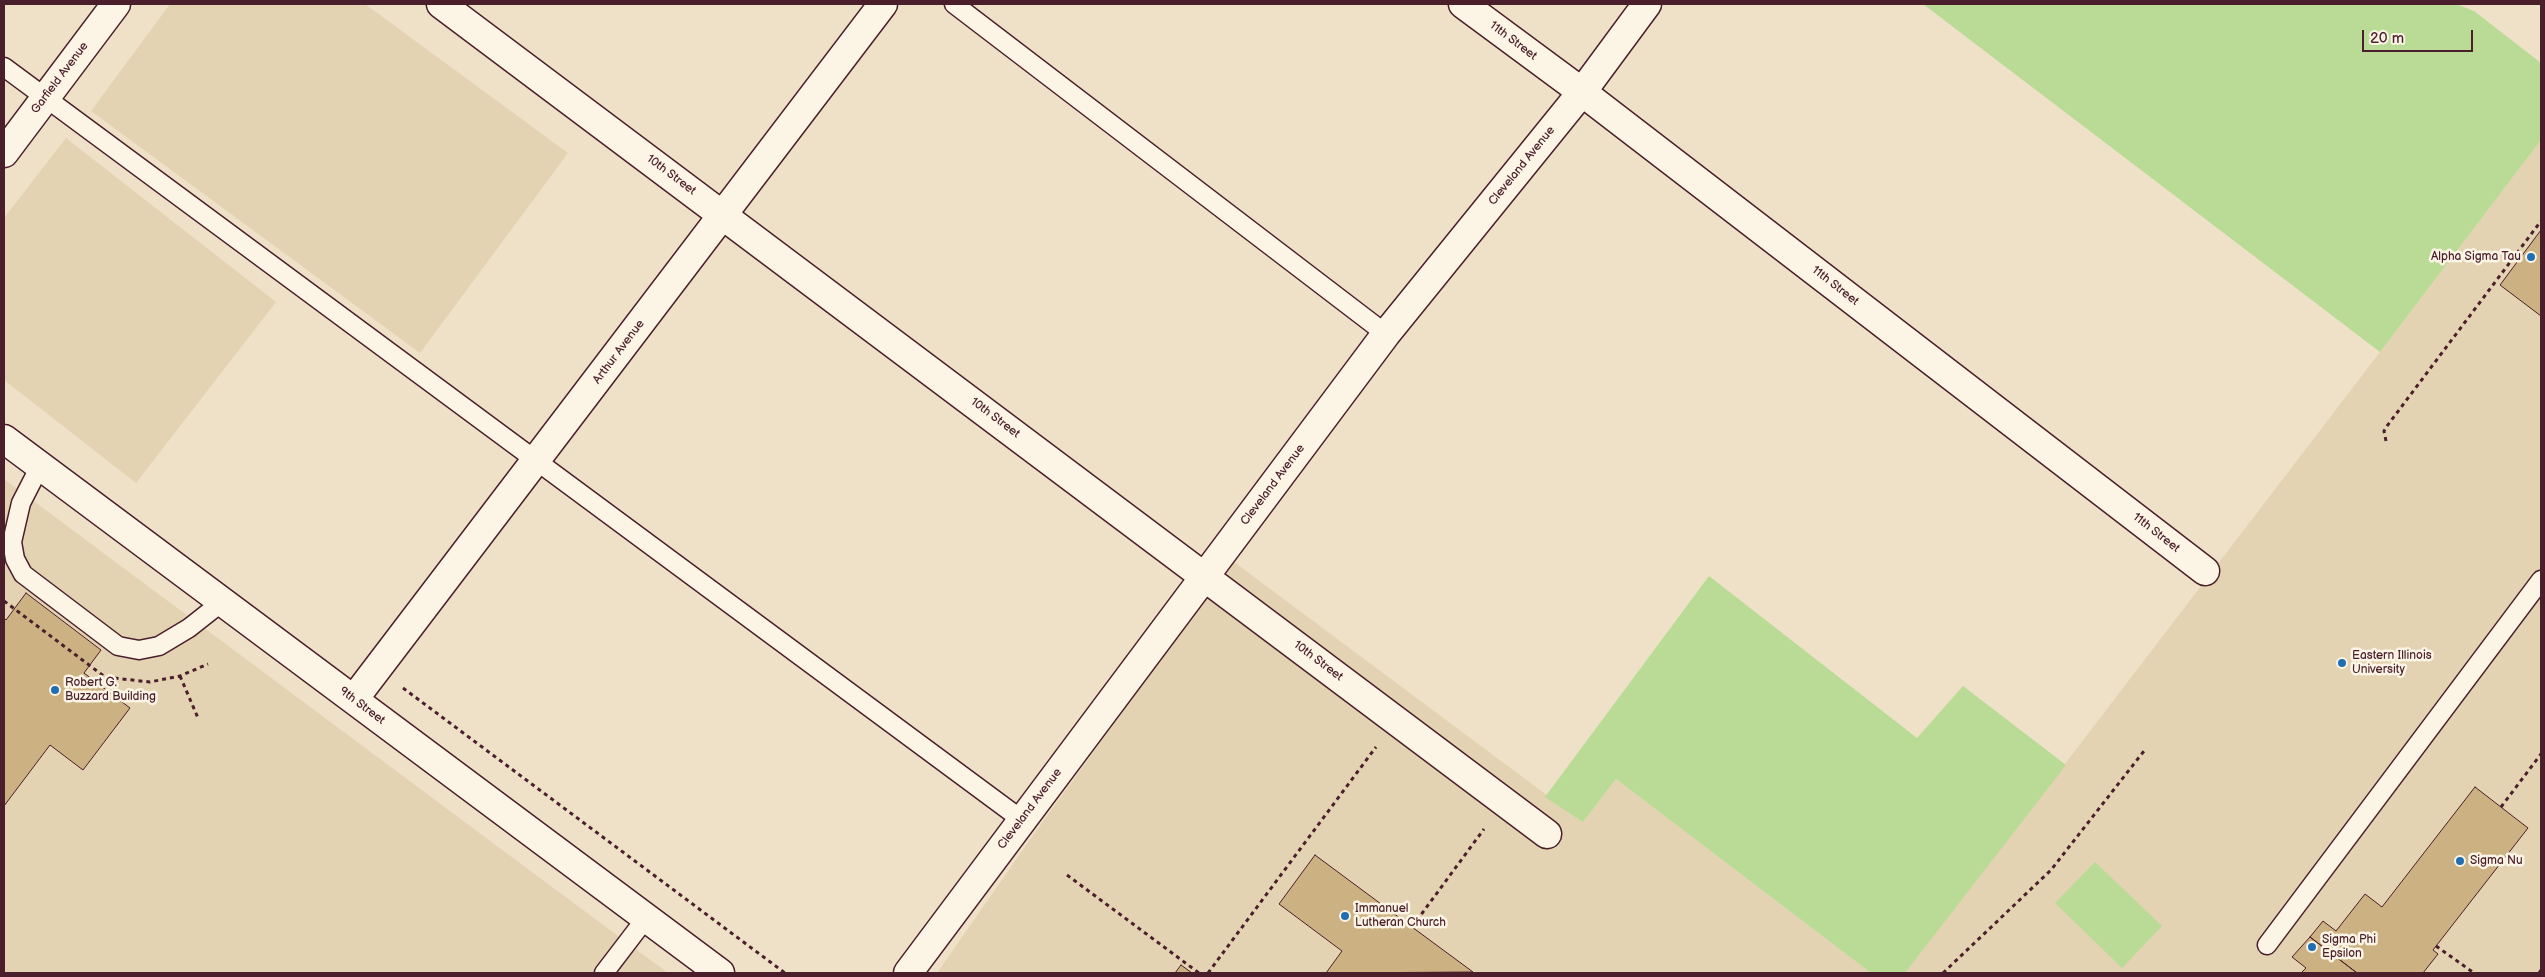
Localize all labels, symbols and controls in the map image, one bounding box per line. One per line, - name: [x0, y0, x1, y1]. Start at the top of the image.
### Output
- street label: 11th Street: [1486, 18, 1540, 64]
- scale bar: [2365, 20, 2476, 52]
- text: 20 m: [2370, 29, 2404, 48]
- street label: Garfield Avenue: [28, 39, 92, 117]
- street label: Cleveland Avenue: [1486, 124, 1558, 208]
- street label: 10th Street: [643, 152, 699, 198]
- place label: Alpha Sigma Tau: [2431, 250, 2521, 264]
- marker: Alpha Sigma Tau: [2525, 251, 2537, 263]
- street label: 11th Street: [1809, 263, 1861, 309]
- street label: Arthur Avenue: [590, 317, 648, 387]
- street label: 10th Street: [967, 395, 1023, 441]
- street label: Cleveland Avenue: [1238, 442, 1308, 528]
- street label: 11th Street: [2130, 510, 2182, 556]
- street label: 10th Street: [1290, 638, 1346, 684]
- place label: Eastern Illinois University: [2352, 649, 2432, 677]
- marker: Eastern Illinois University: [2336, 657, 2348, 669]
- place label: Robert G. Buzzard Building: [65, 676, 156, 704]
- marker: Robert G. Buzzard Building: [49, 684, 61, 696]
- street label: 9th Street: [336, 684, 388, 728]
- street label: Cleveland Avenue: [995, 766, 1065, 852]
- place label: Sigma Nu: [2470, 854, 2523, 868]
- marker: Sigma Nu: [2454, 855, 2466, 867]
- place label: Immanuel Lutheran Church: [1355, 902, 1446, 930]
- marker: Immanuel Lutheran Church: [1339, 910, 1351, 922]
- place label: Sigma Phi Epsilon: [2322, 933, 2376, 961]
- marker: Sigma Phi Epsilon: [2306, 941, 2318, 953]

